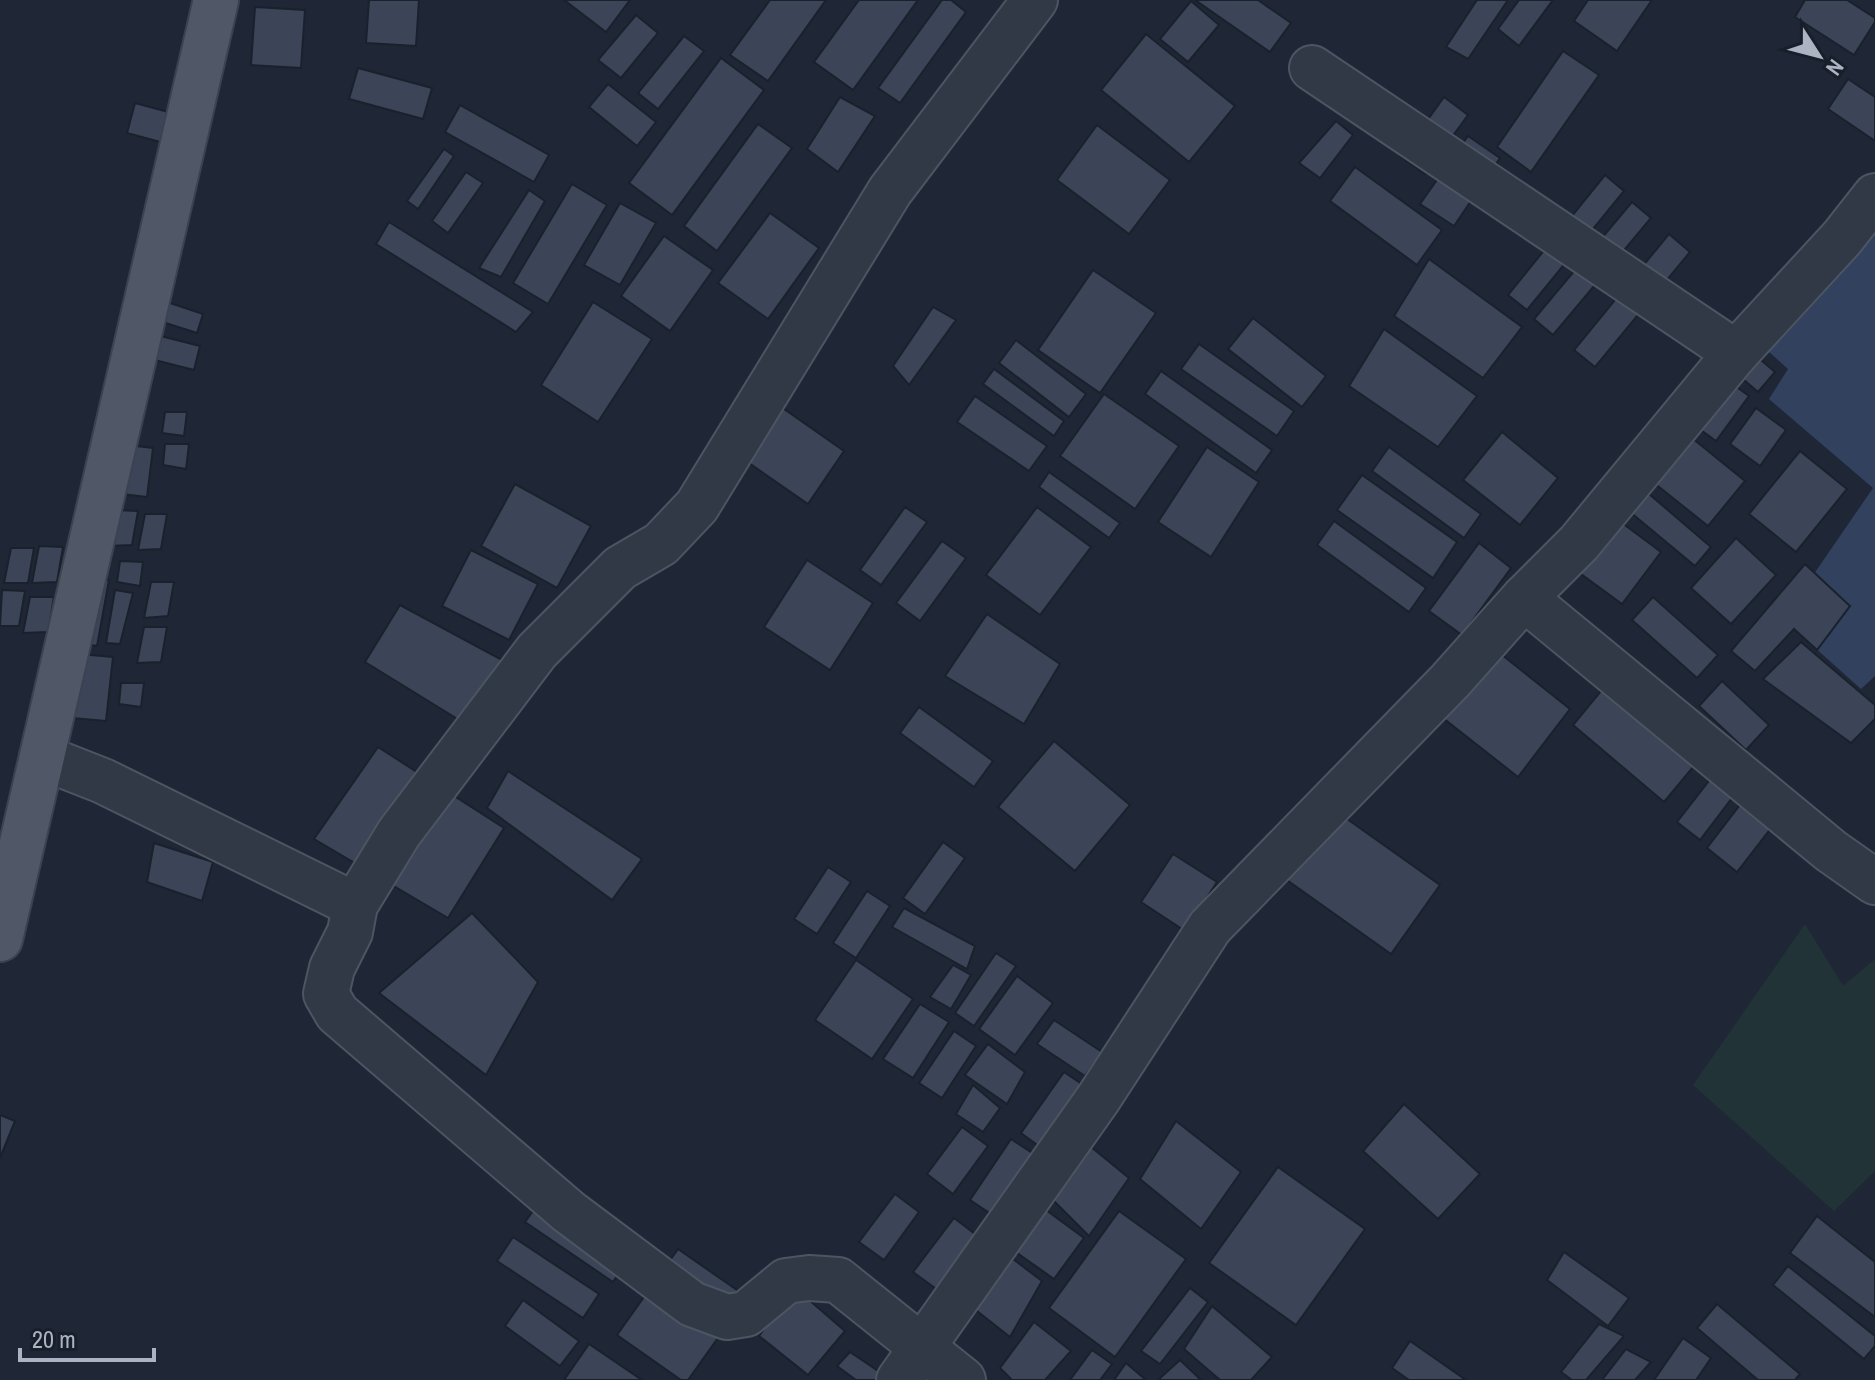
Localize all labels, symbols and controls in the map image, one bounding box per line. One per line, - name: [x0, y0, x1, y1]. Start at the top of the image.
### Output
- north arrow: [1779, 16, 1859, 96]
- text: N: [1819, 54, 1851, 82]
- scale bar: [20, 1312, 154, 1362]
- text: 20 m: [32, 1323, 76, 1355]

